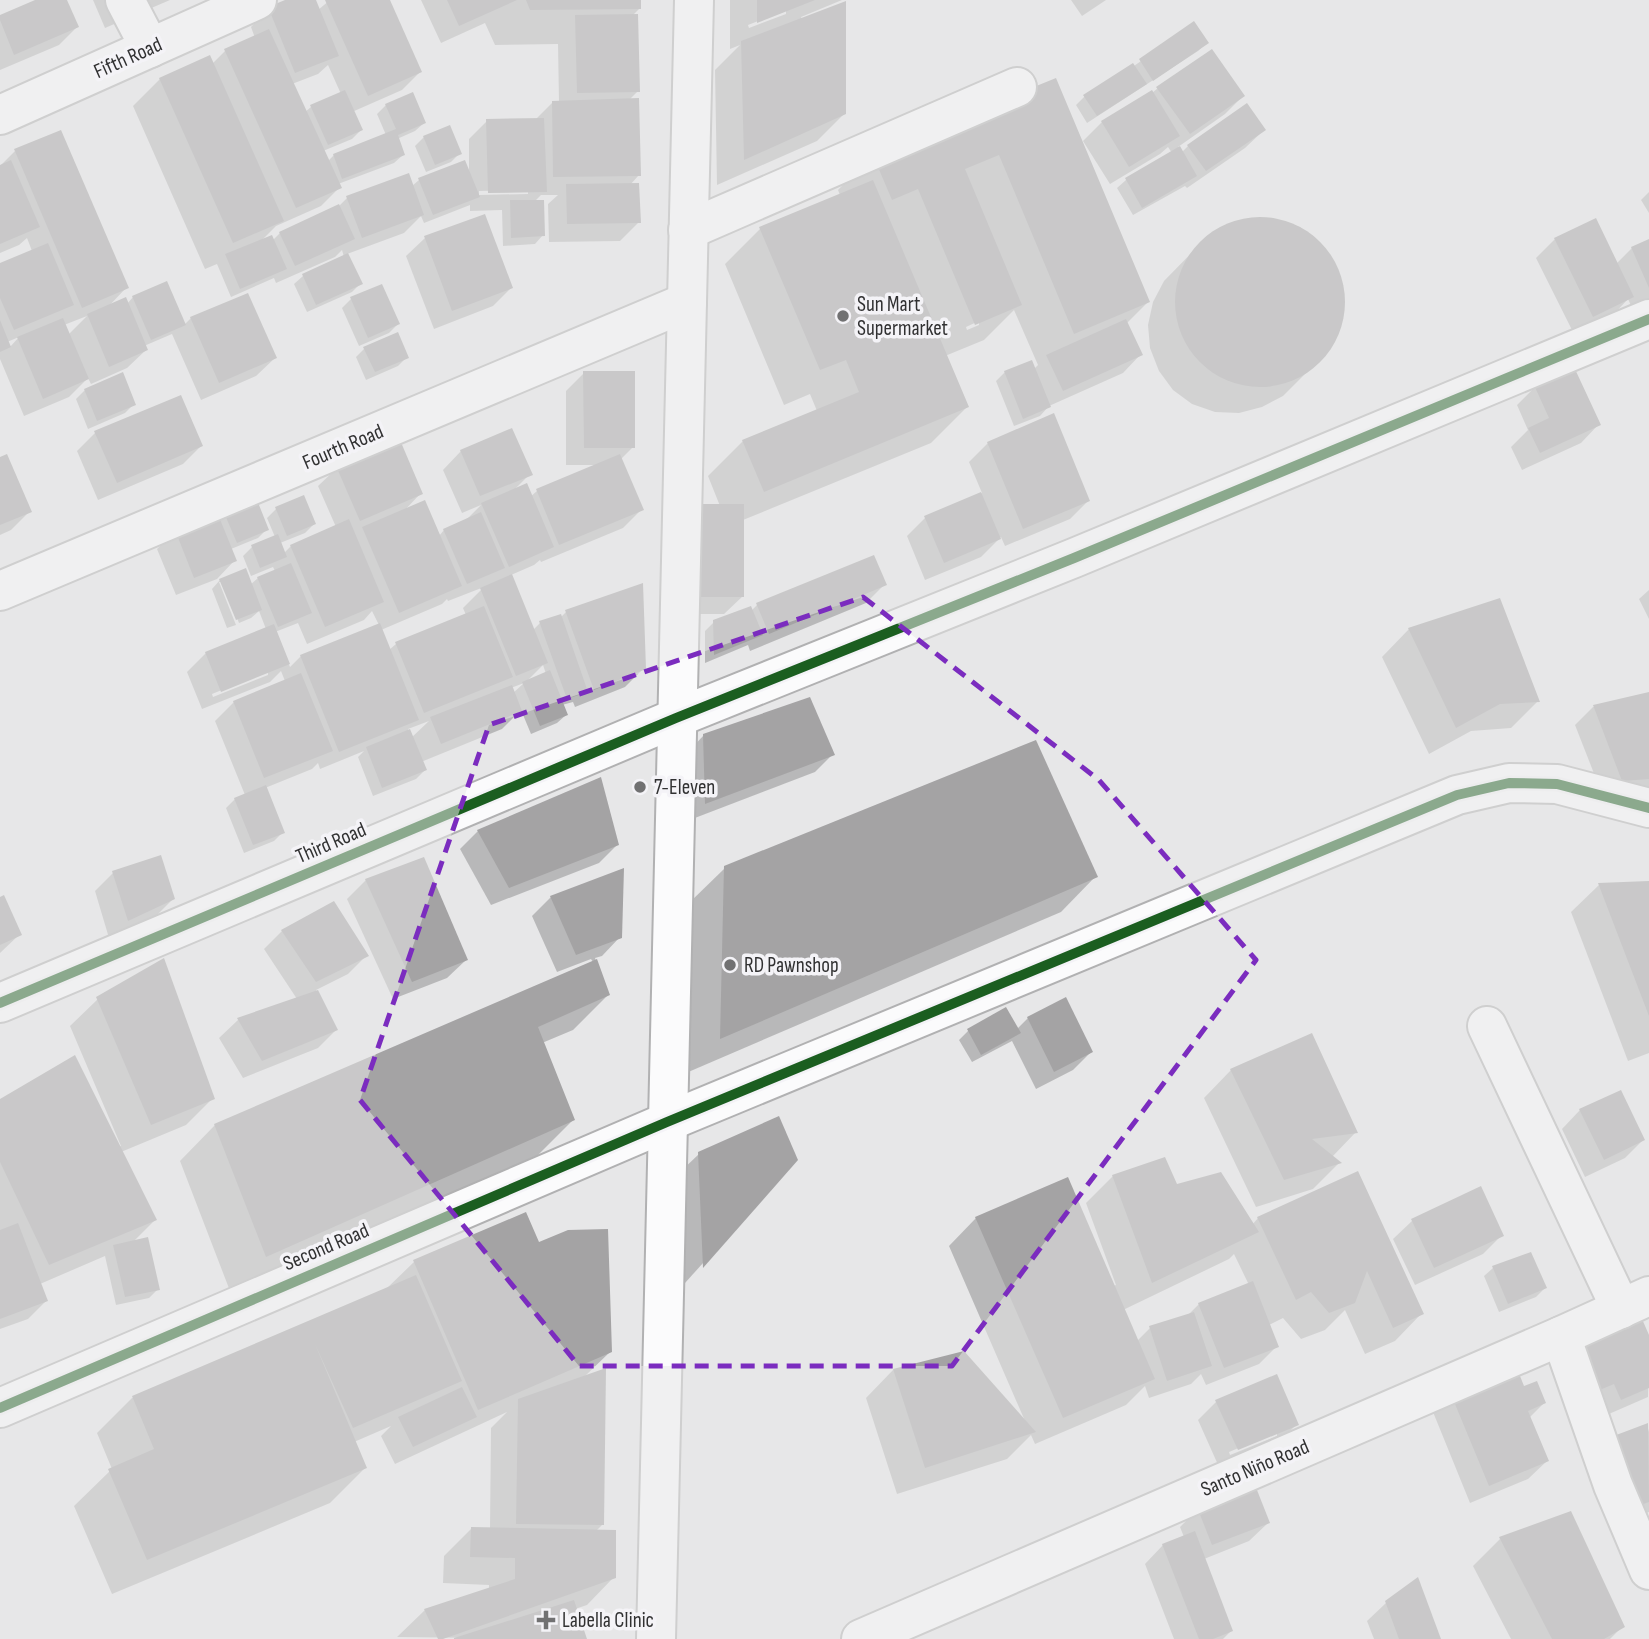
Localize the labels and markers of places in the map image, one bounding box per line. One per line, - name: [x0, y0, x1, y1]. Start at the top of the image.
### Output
- place label: Sun Mart Supermarket: [857, 292, 948, 341]
- marker: Sun Mart Supermarket: [835, 308, 851, 324]
- place label: 7-Eleven: [654, 775, 715, 800]
- marker: 7-Eleven: [632, 779, 648, 795]
- place label: RD Pawnshop: [744, 953, 839, 978]
- marker: RD Pawnshop: [722, 957, 738, 973]
- place label: Labella Clinic: [562, 1608, 654, 1633]
- marker: Labella Clinic: [536, 1610, 556, 1630]

